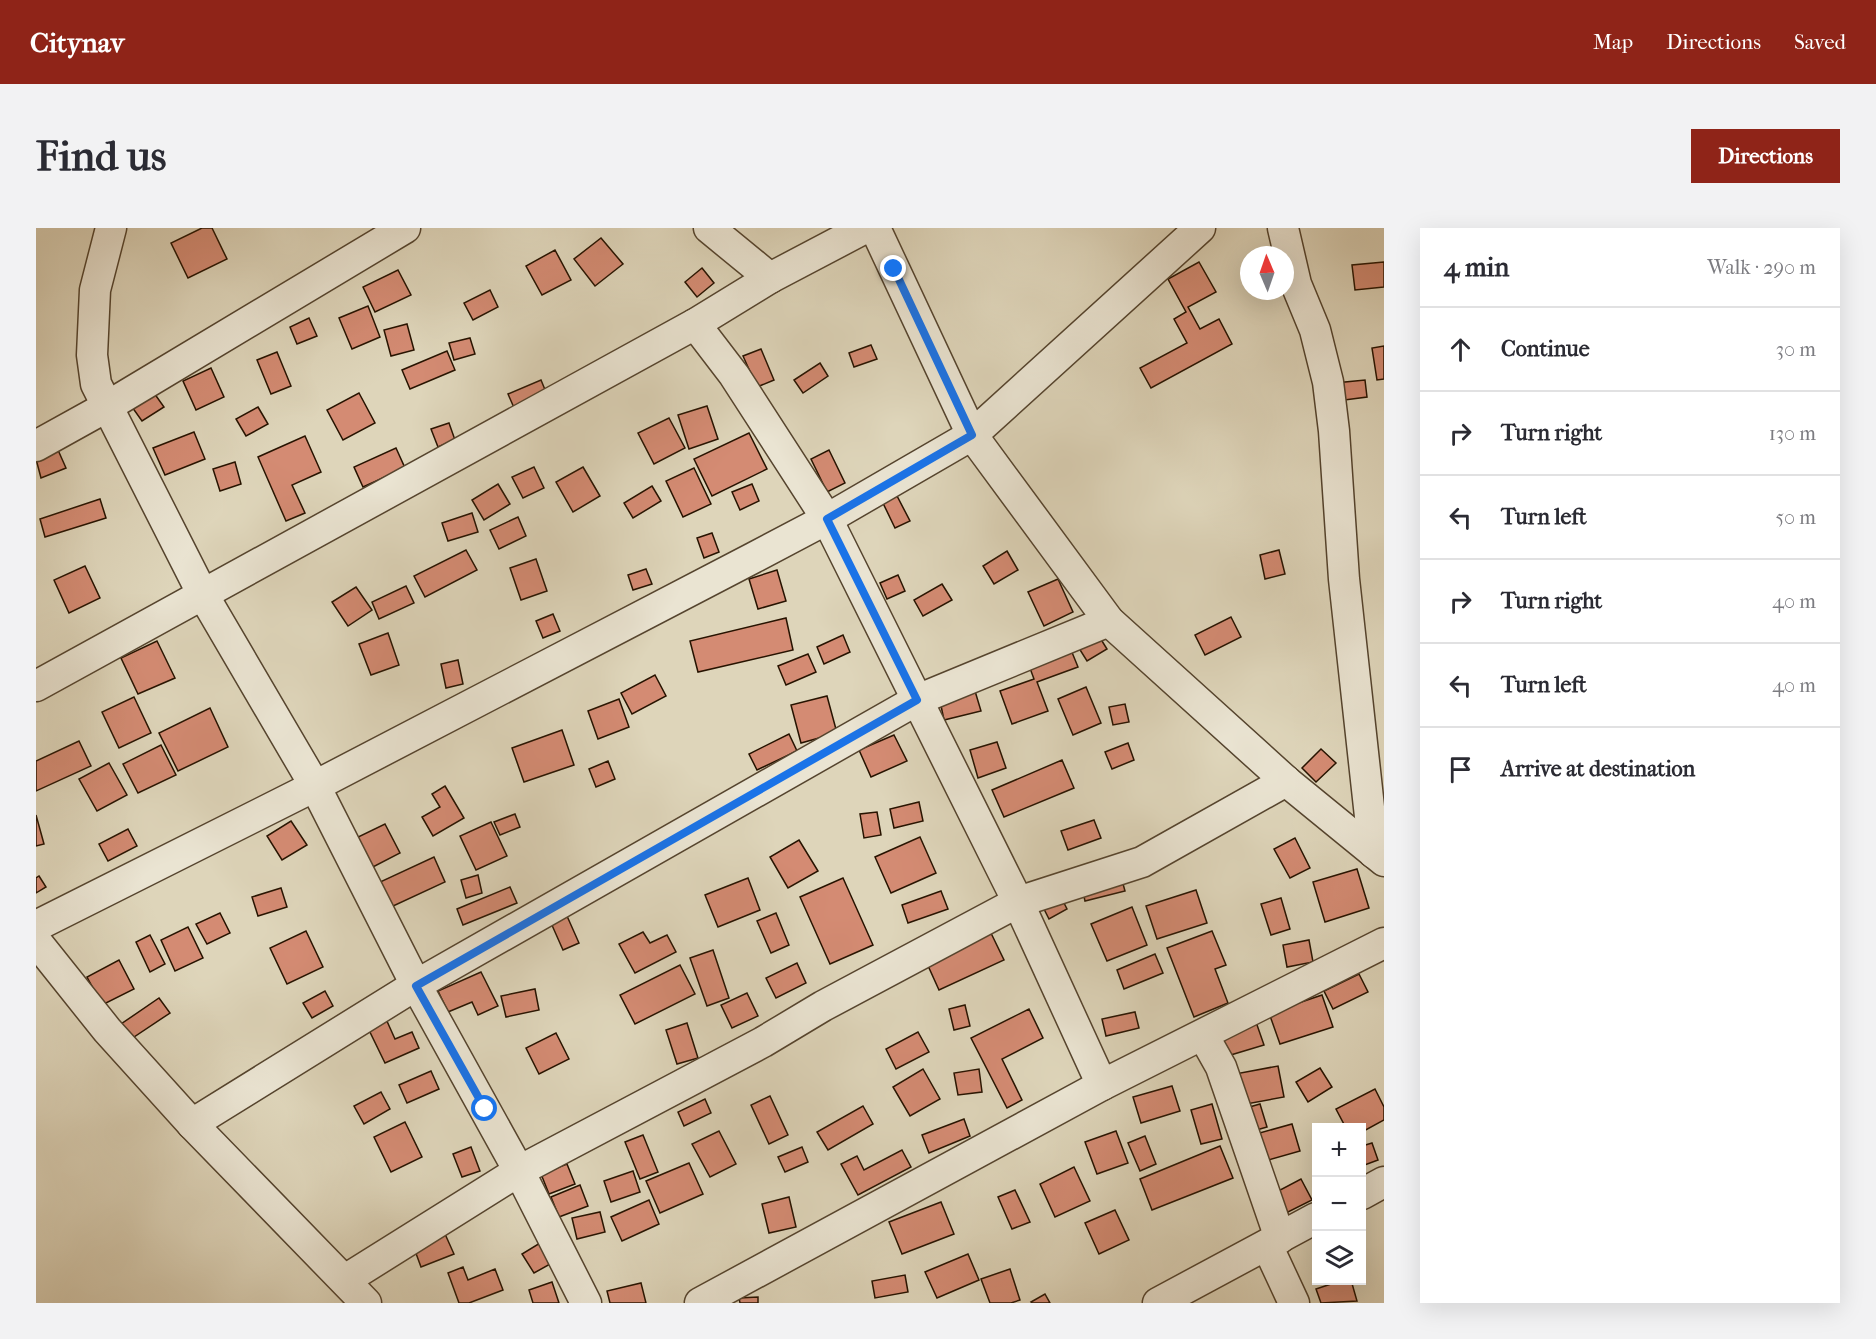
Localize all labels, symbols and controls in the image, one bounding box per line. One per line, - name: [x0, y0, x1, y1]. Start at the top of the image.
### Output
- text: Citynav: [30, 26, 124, 59]
- text: Map: [1593, 30, 1633, 54]
- text: Directions: [1666, 30, 1761, 54]
- text: Saved: [1794, 30, 1846, 54]
- button: Directions: [1691, 129, 1840, 183]
- text: Find us: [36, 132, 166, 181]
- north arrow: [1240, 246, 1294, 300]
- text: 4 min: [1444, 252, 1509, 283]
- route end: [880, 255, 906, 281]
- text: Walk · 290 m: [1707, 256, 1816, 279]
- icon: ahead: [1444, 333, 1477, 366]
- text: Continue: [1501, 336, 1590, 362]
- text: 30 m: [1776, 338, 1816, 361]
- icon: right: [1444, 417, 1477, 450]
- text: Turn right: [1501, 420, 1602, 446]
- text: 130 m: [1769, 422, 1816, 445]
- icon: left: [1444, 501, 1477, 534]
- text: Turn left: [1501, 504, 1587, 530]
- text: 50 m: [1775, 506, 1816, 529]
- icon: right: [1444, 585, 1477, 618]
- text: Turn right: [1501, 588, 1602, 614]
- text: 40 m: [1772, 590, 1816, 613]
- icon: left: [1444, 669, 1477, 702]
- text: Turn left: [1501, 672, 1587, 698]
- text: 40 m: [1772, 674, 1816, 697]
- icon: arrive: [1444, 753, 1477, 786]
- text: Arrive at destination: [1501, 756, 1695, 782]
- route start: [471, 1095, 497, 1121]
- map controls: [1312, 1123, 1366, 1285]
- button: +: [1312, 1123, 1366, 1177]
- button: −: [1312, 1177, 1366, 1231]
- button: layers: [1312, 1231, 1366, 1285]

